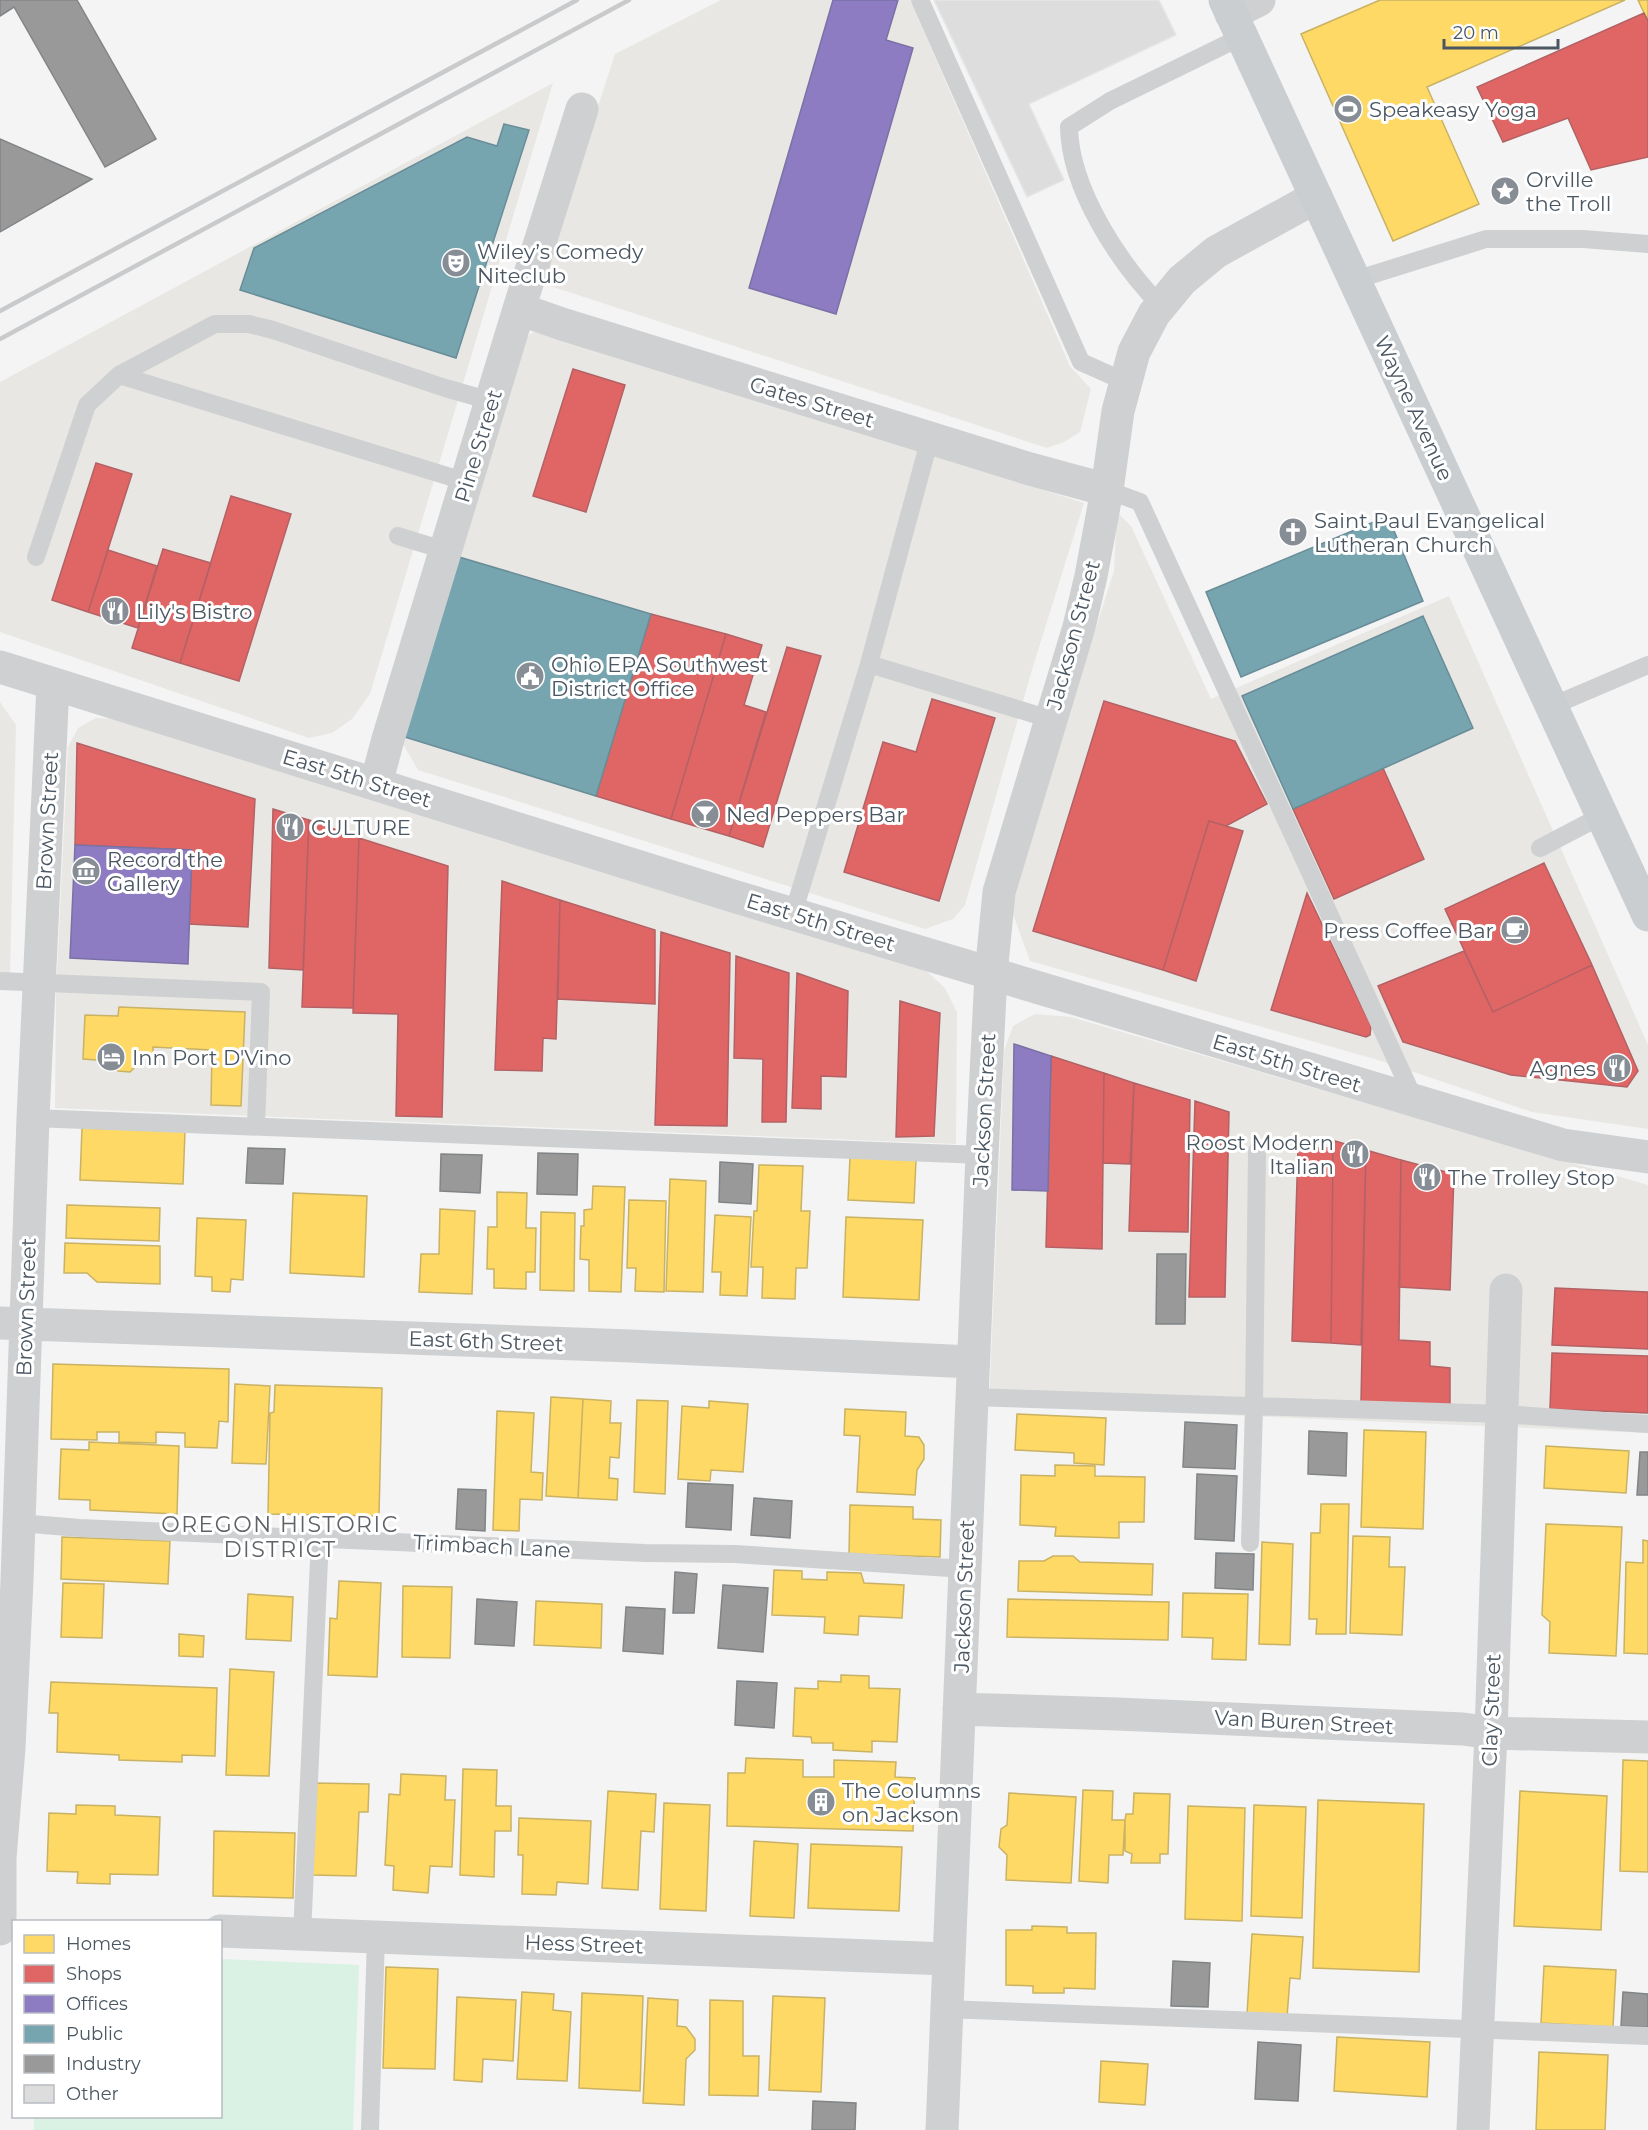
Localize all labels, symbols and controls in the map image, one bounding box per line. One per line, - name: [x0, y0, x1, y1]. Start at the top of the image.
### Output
- scale bar: [1444, 12, 1558, 50]
- text: 20 m: [1453, 22, 1499, 44]
- sports icon: Speakeasy Yoga: [1332, 93, 1364, 125]
- place label: Speakeasy Yoga: [1369, 97, 1537, 122]
- place label: Orville the Troll: [1526, 167, 1611, 216]
- place icon: Orville the Troll: [1489, 175, 1521, 207]
- place label: Wiley’s Comedy Niteclub: [477, 239, 644, 288]
- theatre icon: Wiley’s Comedy Niteclub: [440, 247, 472, 279]
- street label: Wayne Avenue: [1369, 331, 1459, 485]
- street label: Gates Street: [747, 371, 877, 433]
- street label: Pine Street: [449, 387, 507, 505]
- place label: Saint Paul Evangelical Lutheran Church: [1314, 508, 1545, 557]
- church icon: Saint Paul Evangelical Lutheran Church: [1277, 516, 1309, 548]
- street label: Jackson Street: [1041, 558, 1105, 713]
- restaurant icon: Lily's Bistro: [99, 595, 131, 627]
- place label: Lily's Bistro: [136, 599, 253, 624]
- place label: Ohio EPA Southwest District Office: [551, 652, 768, 701]
- public building icon: Ohio EPA Southwest District Office: [514, 660, 546, 692]
- street label: East 5th Street: [280, 744, 434, 812]
- street label: Brown Street: [31, 751, 63, 891]
- bar icon: Ned Peppers Bar: [689, 798, 721, 830]
- place label: Ned Peppers Bar: [726, 802, 905, 827]
- restaurant icon: CULTURE: [274, 811, 306, 843]
- place label: CULTURE: [311, 815, 411, 840]
- place label: Record the Gallery: [107, 847, 223, 896]
- museum icon: Record the Gallery: [70, 855, 102, 887]
- street label: East 5th Street: [744, 888, 898, 956]
- cafe icon: Press Coffee Bar: [1499, 914, 1531, 946]
- place label: Press Coffee Bar: [1323, 918, 1494, 943]
- street label: East 5th Street: [1210, 1029, 1364, 1097]
- street label: Jackson Street: [967, 1033, 1000, 1188]
- hotel icon: Inn Port D'Vino: [95, 1041, 127, 1073]
- place label: Inn Port D'Vino: [132, 1045, 292, 1070]
- restaurant icon: Agnes: [1601, 1052, 1633, 1084]
- place label: Agnes: [1530, 1056, 1596, 1081]
- place label: Roost Modern Italian: [1186, 1130, 1334, 1179]
- restaurant icon: Roost Modern Italian: [1339, 1138, 1371, 1170]
- restaurant icon: The Trolley Stop: [1411, 1161, 1443, 1193]
- place label: The Trolley Stop: [1448, 1165, 1615, 1190]
- street label: Brown Street: [11, 1237, 41, 1377]
- street label: East 6th Street: [408, 1326, 564, 1356]
- district label: OREGON HISTORIC DISTRICT: [161, 1511, 399, 1563]
- street label: Jackson Street: [949, 1519, 979, 1674]
- street label: Trimbach Lane: [413, 1529, 571, 1563]
- street label: Clay Street: [1477, 1653, 1505, 1767]
- street label: Van Buren Street: [1214, 1705, 1394, 1739]
- place label: The Columns on Jackson: [842, 1778, 981, 1827]
- building icon: The Columns on Jackson: [805, 1786, 837, 1818]
- legend: [12, 1920, 222, 2118]
- street label: Hess Street: [524, 1929, 644, 1959]
- text: Homes: [66, 1933, 131, 1955]
- text: Shops: [66, 1963, 122, 1985]
- text: Offices: [66, 1993, 128, 2015]
- text: Public: [66, 2023, 123, 2045]
- text: Industry: [66, 2053, 141, 2075]
- text: Other: [66, 2083, 119, 2105]

